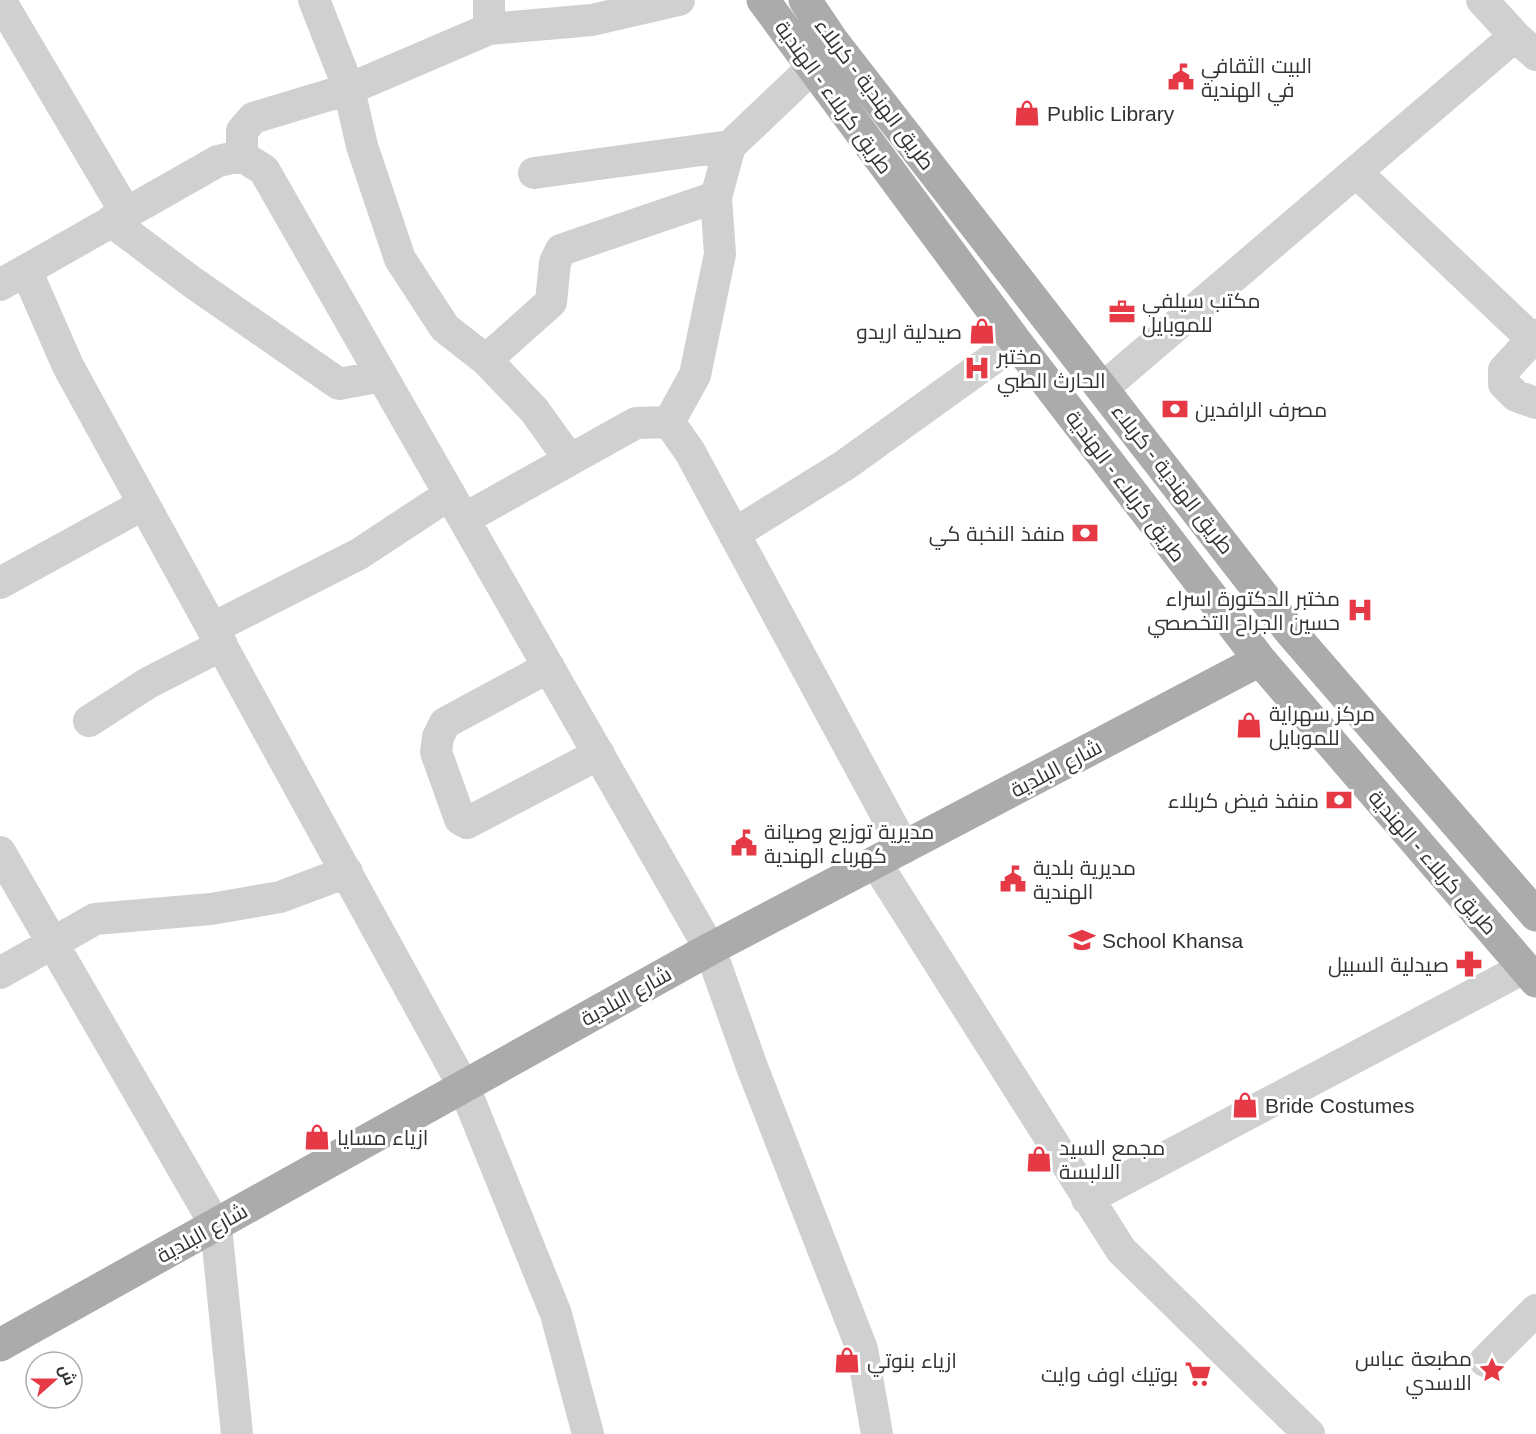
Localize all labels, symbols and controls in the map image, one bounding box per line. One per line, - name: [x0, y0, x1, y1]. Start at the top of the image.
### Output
- street label: طريق الهندية - كربلاء: [809, 14, 939, 175]
- street label: طريق كربلاء - الهندية: [769, 16, 897, 179]
- place label: البيت الثقافي في الهندية: [1201, 54, 1312, 106]
- public building icon: البيت الثقافي في الهندية: [1166, 62, 1196, 92]
- shop icon: Public Library: [1012, 98, 1042, 128]
- place label: Public Library: [1047, 102, 1175, 125]
- place label: مكتب سيلفي للموبايل: [1142, 289, 1260, 338]
- office icon: مكتب سيلفي للموبايل: [1107, 297, 1137, 327]
- shop icon: صيدلية اريدو: [967, 316, 997, 346]
- place label: صيدلية اريدو: [856, 320, 962, 344]
- place label: مختبر الحارث الطبي: [996, 345, 1106, 397]
- hospital icon: مختبر الحارث الطبي: [962, 353, 992, 383]
- bank icon: مصرف الرافدين: [1160, 394, 1190, 424]
- place label: مصرف الرافدين: [1195, 398, 1327, 423]
- street label: طريق الهندية - كربلاء: [1106, 400, 1239, 560]
- street label: طريق كربلاء - الهندية: [1060, 406, 1190, 567]
- bank icon: منفذ النخبة كي: [1070, 518, 1100, 548]
- place label: منفذ النخبة كي: [929, 522, 1065, 550]
- place label: مختبر الدكتورة اسراء حسين الجراح التخصصي: [1147, 587, 1340, 638]
- hospital icon: مختبر الدكتورة اسراء حسين الجراح التخصصي: [1345, 595, 1375, 625]
- place label: مركز سهراية للموبايل: [1269, 702, 1375, 751]
- shop icon: مركز سهراية للموبايل: [1234, 710, 1264, 740]
- street label: شارع البلدية: [1007, 734, 1107, 804]
- bank icon: منفذ فيض كربلاء: [1324, 785, 1354, 815]
- street label: طريق كربلاء - الهندية: [1363, 785, 1502, 940]
- place label: منفذ فيض كربلاء: [1168, 789, 1319, 814]
- place label: مديرية توزيع وصيانة كهرباء الهندية: [764, 820, 934, 869]
- public building icon: مديرية توزيع وصيانة كهرباء الهندية: [729, 828, 759, 858]
- place label: مديرية بلدية الهندية: [1033, 856, 1136, 905]
- public building icon: مديرية بلدية الهندية: [998, 864, 1028, 894]
- school or university icon: School Khansa: [1067, 925, 1097, 955]
- place label: School Khansa: [1102, 929, 1244, 952]
- pharmacy icon: صيدلية السبيل: [1454, 949, 1484, 979]
- place label: صيدلية السبيل: [1328, 953, 1449, 978]
- street label: شارع البلدية: [577, 962, 677, 1033]
- shop icon: Bride Costumes: [1230, 1090, 1260, 1120]
- place label: Bride Costumes: [1265, 1094, 1414, 1117]
- shop icon: ازياء مسايا: [302, 1122, 332, 1152]
- place label: ازياء مسايا: [337, 1126, 428, 1150]
- place label: مجمع السيد الالبسة: [1059, 1136, 1165, 1183]
- shop icon: مجمع السيد الالبسة: [1024, 1144, 1054, 1174]
- street label: شارع البلدية: [153, 1199, 253, 1270]
- shop icon: ازياء بنوتي: [832, 1345, 862, 1375]
- place label: مطبعة عباس الاسدي: [1355, 1347, 1472, 1399]
- place label: ازياء بنوتي: [867, 1349, 957, 1377]
- north arrow: [24, 1350, 84, 1410]
- place icon: مطبعة عباس الاسدي: [1477, 1355, 1507, 1385]
- supermarket icon: بوتيك اوف وايت: [1183, 1359, 1213, 1389]
- text: ش: [55, 1362, 79, 1388]
- place label: بوتيك اوف وايت: [1041, 1363, 1178, 1387]

